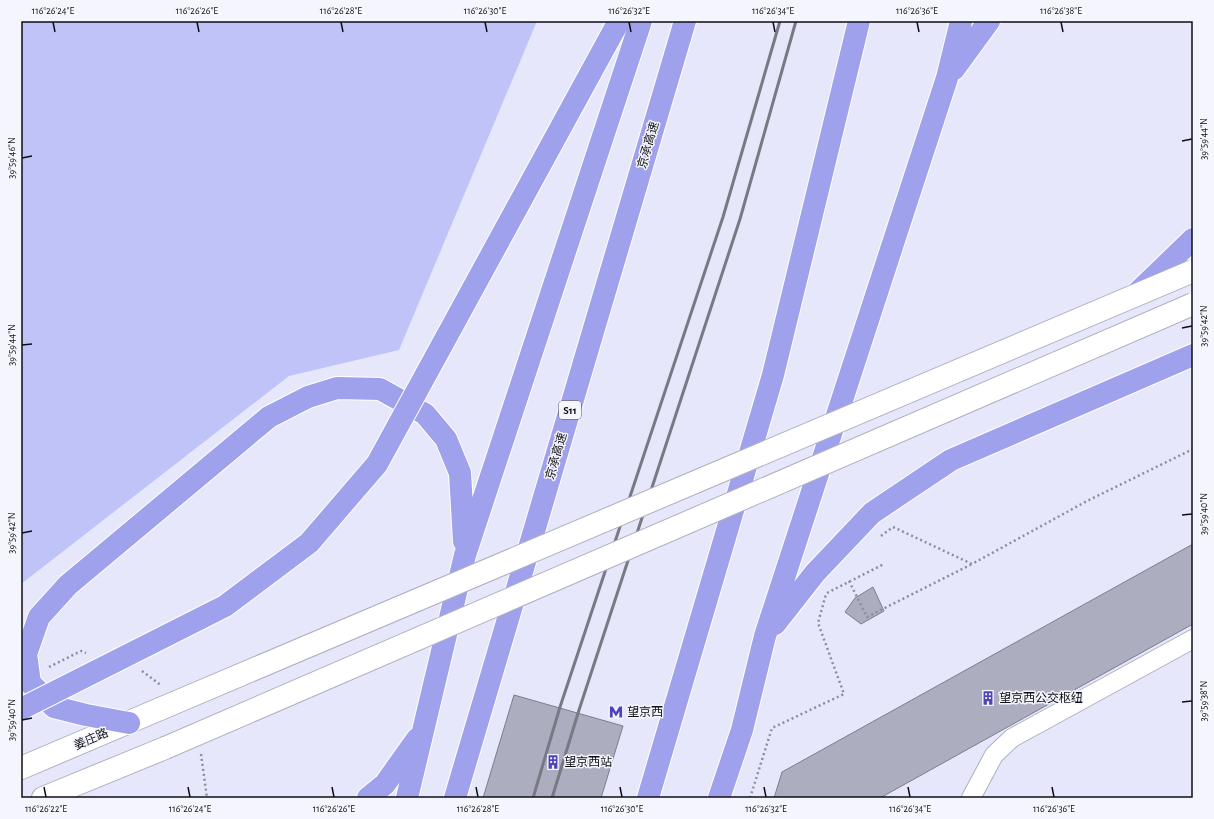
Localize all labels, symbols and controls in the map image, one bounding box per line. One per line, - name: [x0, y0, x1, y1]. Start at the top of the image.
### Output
- text: 116°26'24"E: [32, 6, 74, 16]
- text: 116°26'26"E: [176, 6, 218, 16]
- text: 116°26'28"E: [320, 6, 362, 16]
- text: 116°26'30"E: [464, 6, 506, 16]
- text: 116°26'32"E: [608, 6, 650, 16]
- text: 116°26'34"E: [752, 6, 794, 16]
- text: 116°26'36"E: [896, 6, 938, 16]
- text: 116°26'38"E: [1040, 6, 1082, 16]
- text: 39°59'44"N: [1199, 118, 1209, 160]
- street label: 京承高速: [635, 120, 660, 170]
- text: 39°59'46"N: [7, 137, 17, 179]
- text: 39°59'42"N: [1199, 305, 1209, 347]
- text: 39°59'44"N: [7, 324, 17, 366]
- road number: S11: [559, 401, 581, 419]
- street label: 京承高速: [543, 431, 568, 481]
- text: 39°59'40"N: [1199, 493, 1209, 535]
- text: 39°59'42"N: [7, 512, 17, 554]
- text: 39°59'38"N: [1199, 681, 1209, 721]
- building icon: 望京西公交枢纽: [980, 690, 996, 706]
- place label: 望京西公交枢纽: [999, 691, 1083, 704]
- text: 39°59'40"N: [7, 699, 17, 741]
- metro station icon: 望京西: [608, 704, 624, 720]
- place label: 望京西: [627, 705, 663, 718]
- street label: 姜庄路: [72, 726, 110, 752]
- building icon: 望京西站: [545, 754, 561, 770]
- place label: 望京西站: [564, 755, 612, 768]
- text: 116°26'22"E: [25, 804, 67, 814]
- text: 116°26'24"E: [169, 804, 211, 814]
- text: 116°26'26"E: [313, 804, 355, 814]
- text: 116°26'28"E: [457, 804, 499, 814]
- text: 116°26'30"E: [601, 804, 643, 814]
- text: 116°26'32"E: [745, 804, 787, 814]
- text: 116°26'34"E: [889, 804, 931, 814]
- text: 116°26'36"E: [1033, 804, 1075, 814]

